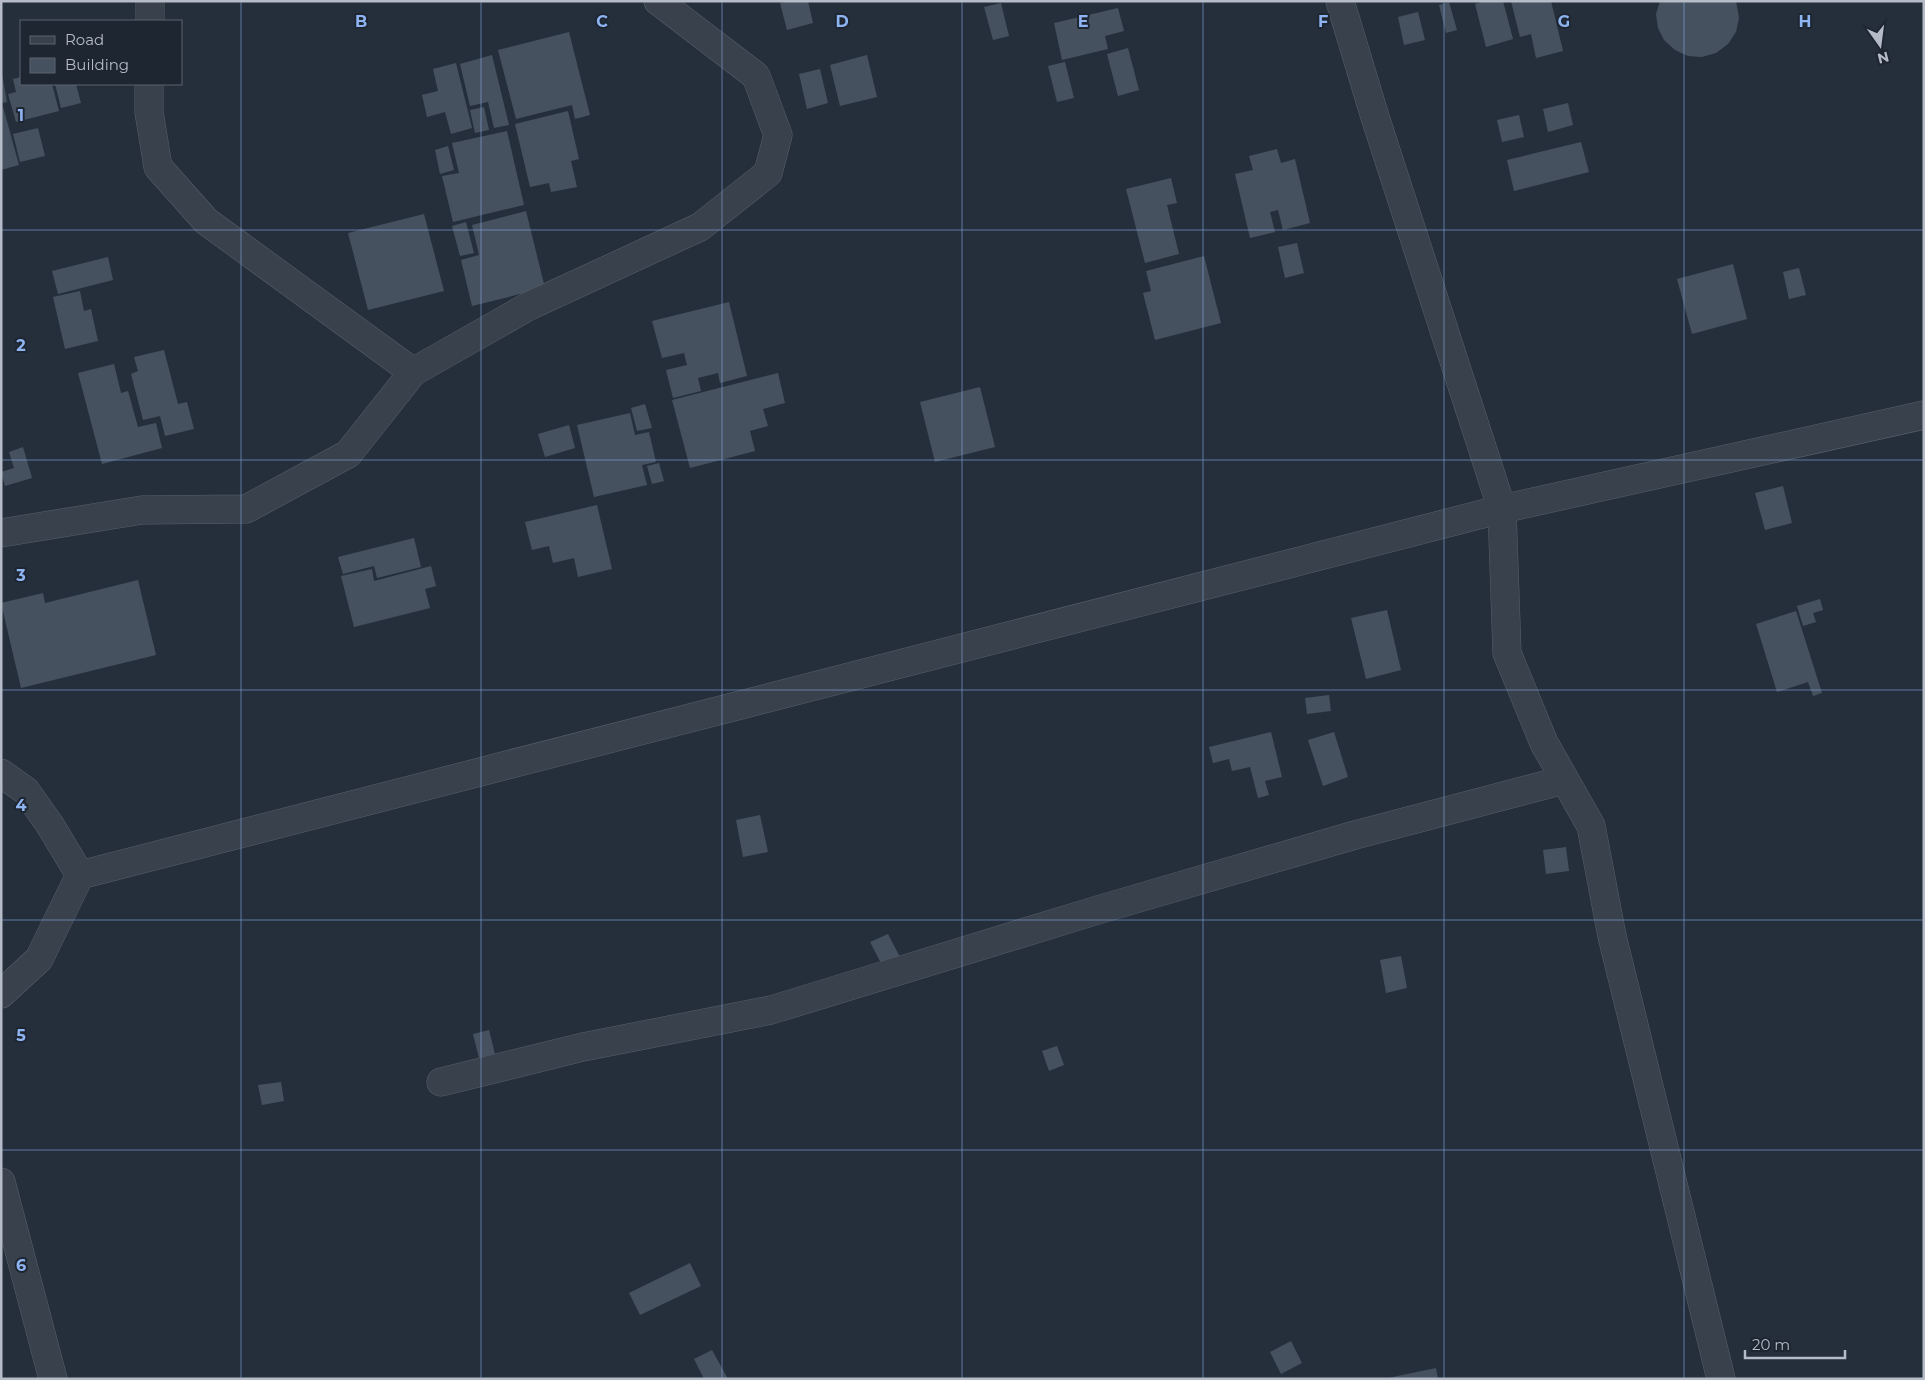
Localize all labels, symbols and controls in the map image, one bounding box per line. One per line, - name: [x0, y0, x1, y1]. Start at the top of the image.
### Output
- text: B: [355, 12, 367, 31]
- text: C: [596, 12, 608, 31]
- text: D: [835, 12, 849, 31]
- text: E: [1078, 12, 1088, 31]
- text: F: [1318, 12, 1328, 31]
- text: G: [1558, 12, 1570, 31]
- text: H: [1799, 12, 1811, 31]
- legend: [20, 20, 182, 85]
- north arrow: [1855, 20, 1905, 70]
- text: Road: [65, 30, 104, 49]
- text: N: [1875, 48, 1891, 68]
- text: Building: [65, 55, 129, 74]
- text: 1: [18, 106, 24, 125]
- text: 2: [16, 336, 26, 355]
- text: 3: [15, 566, 26, 585]
- text: 4: [15, 796, 27, 815]
- text: 5: [16, 1026, 26, 1045]
- text: 6: [16, 1256, 26, 1275]
- scale bar: [1745, 1328, 1845, 1360]
- text: 20 m: [1752, 1335, 1790, 1354]

